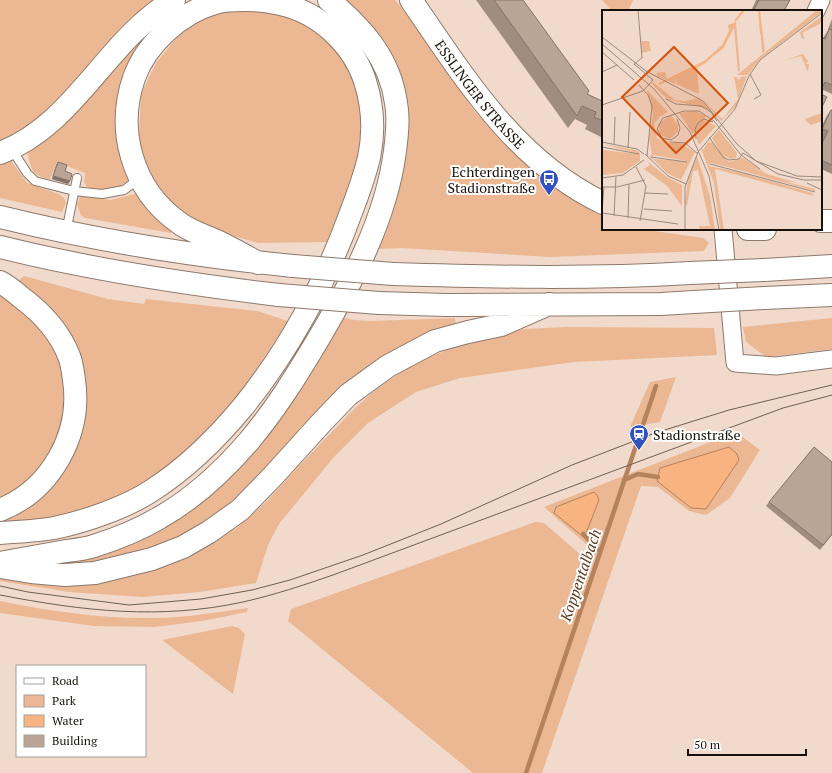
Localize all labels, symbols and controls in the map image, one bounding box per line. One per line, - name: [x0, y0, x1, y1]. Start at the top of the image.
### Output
- inset map: [602, 10, 822, 230]
- street label: ESSLINGER STRASSE: [431, 36, 529, 153]
- place label: Echterdingen Stadionstraße: [448, 162, 536, 197]
- bus stop icon: Echterdingen Stadionstraße: [538, 168, 560, 196]
- station icon: Stadionstraße: [628, 423, 650, 451]
- place label: Stadionstraße: [653, 425, 741, 444]
- water label: Koppentalbach: [555, 526, 605, 625]
- legend: [16, 665, 146, 757]
- text: Road: [52, 673, 79, 688]
- text: Park: [52, 693, 77, 708]
- text: Water: [52, 713, 84, 728]
- scale bar: [688, 731, 806, 757]
- text: Building: [52, 733, 98, 748]
- text: 50 m: [694, 737, 721, 752]

